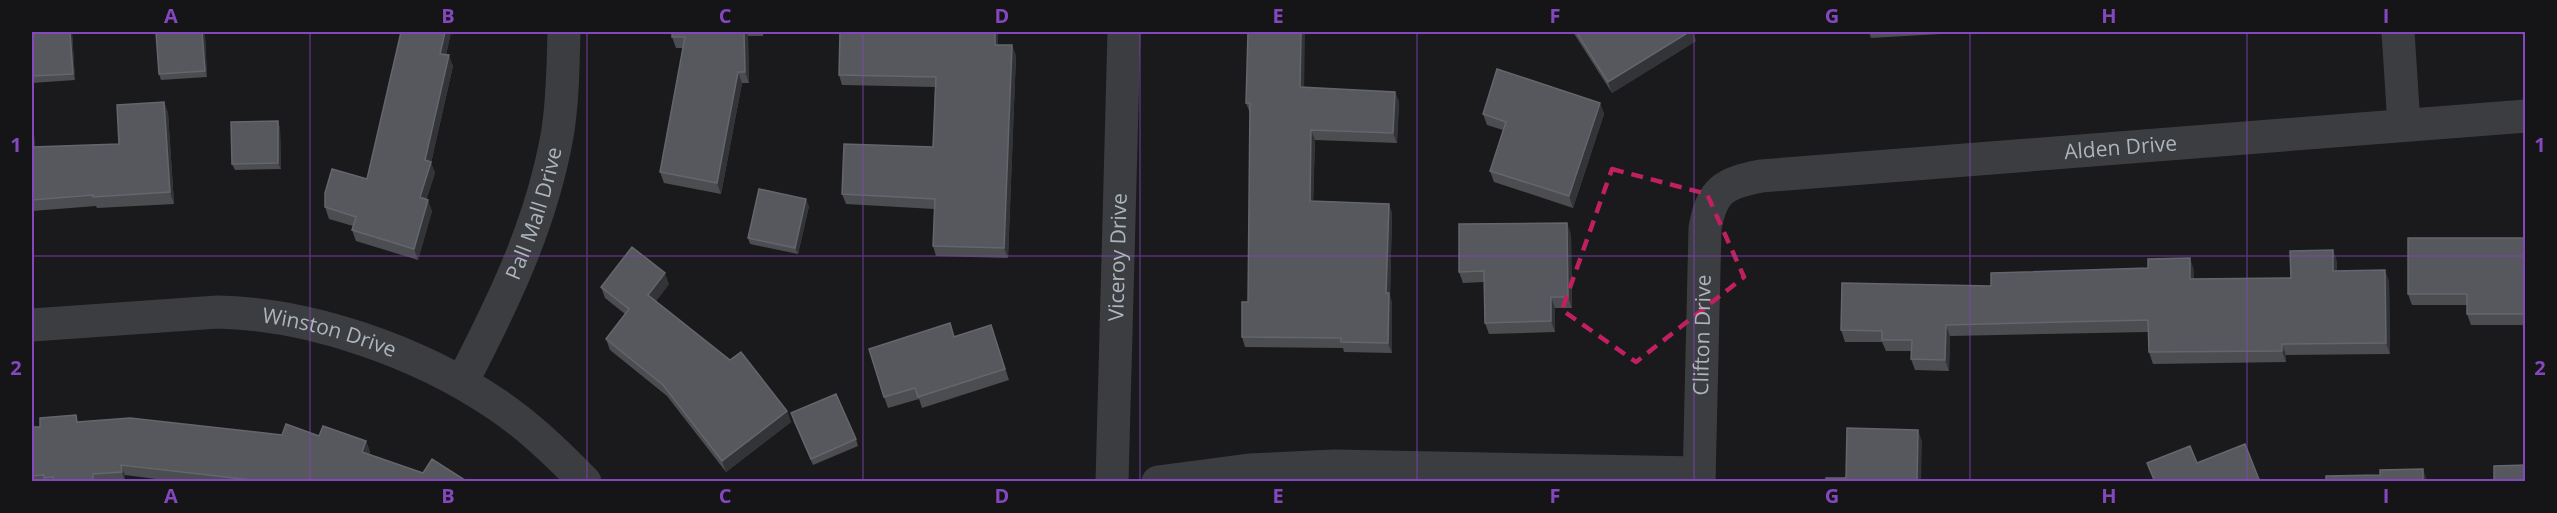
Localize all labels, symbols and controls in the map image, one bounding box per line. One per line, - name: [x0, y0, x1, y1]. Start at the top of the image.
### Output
- text: A: [164, 2, 178, 29]
- text: B: [441, 2, 455, 29]
- text: C: [719, 2, 732, 29]
- text: D: [995, 2, 1009, 29]
- text: E: [1272, 2, 1284, 29]
- text: F: [1550, 2, 1560, 29]
- text: G: [1825, 2, 1839, 29]
- text: H: [2101, 2, 2117, 29]
- text: I: [2383, 2, 2389, 29]
- street label: Alden Drive: [2063, 128, 2178, 165]
- text: 1: [10, 131, 22, 158]
- text: 1: [2534, 131, 2546, 158]
- street label: Pall Mall Drive: [498, 144, 568, 284]
- street label: Viceroy Drive: [1101, 193, 1133, 322]
- street label: Clifton Drive: [1686, 274, 1717, 396]
- street label: Winston Drive: [261, 301, 401, 363]
- text: 2: [10, 354, 22, 381]
- text: 2: [2534, 354, 2546, 381]
- text: A: [164, 482, 178, 509]
- text: B: [441, 482, 455, 509]
- text: C: [719, 482, 732, 509]
- text: D: [995, 482, 1009, 509]
- text: E: [1272, 482, 1284, 509]
- text: F: [1550, 482, 1560, 509]
- text: G: [1825, 482, 1839, 509]
- text: H: [2101, 482, 2117, 509]
- text: I: [2383, 482, 2389, 509]

